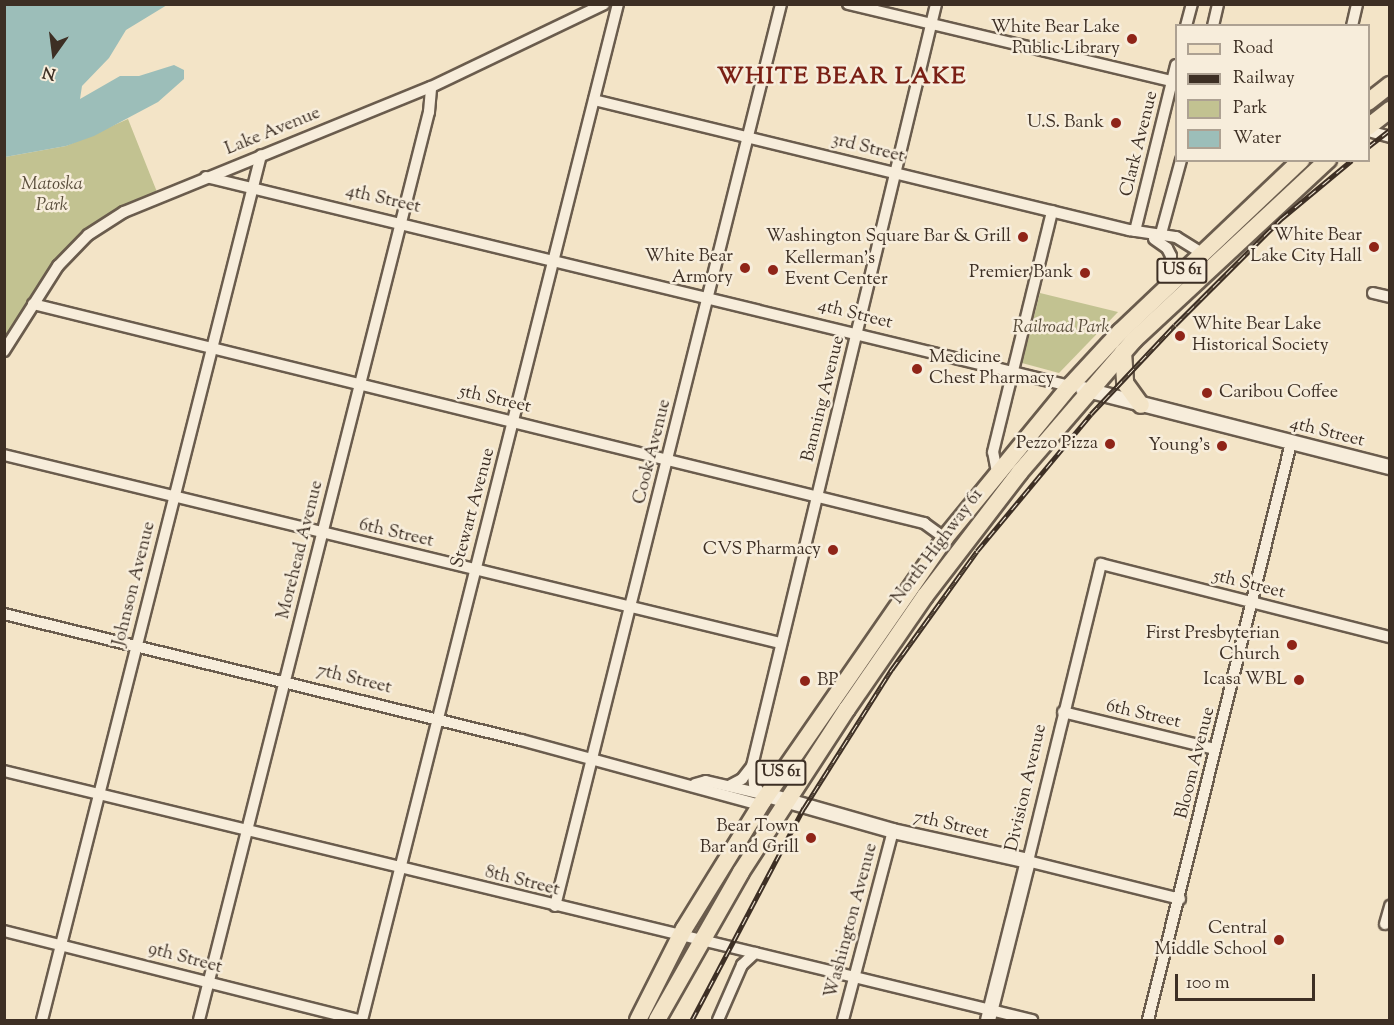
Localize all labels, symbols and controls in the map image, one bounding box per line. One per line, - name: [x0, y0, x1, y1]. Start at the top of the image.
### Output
- place label: White Bear Lake Public Library: [991, 18, 1120, 60]
- north arrow: [24, 24, 84, 84]
- legend: [1175, 24, 1370, 162]
- marker: White Bear Lake Public Library: [1125, 32, 1139, 46]
- text: Road: [1233, 36, 1273, 62]
- text: N: [41, 59, 59, 85]
- district label: WHITE BEAR LAKE: [717, 64, 967, 92]
- text: Railway: [1233, 66, 1295, 92]
- street label: Clark Avenue: [1116, 89, 1164, 199]
- text: Park: [1233, 96, 1267, 122]
- street label: Lake Avenue: [222, 103, 324, 161]
- place label: U.S. Bank: [1027, 112, 1104, 134]
- marker: U.S. Bank: [1109, 116, 1123, 130]
- text: Water: [1233, 126, 1281, 152]
- street label: 3rd Street: [829, 130, 907, 168]
- park label: Matoska Park: [21, 175, 83, 218]
- street label: 4th Street: [344, 181, 422, 219]
- place label: Washington Square Bar & Grill: [766, 226, 1011, 248]
- place label: White Bear Lake City Hall: [1250, 226, 1362, 268]
- marker: Washington Square Bar & Grill: [1016, 230, 1030, 244]
- marker: White Bear Lake City Hall: [1367, 240, 1381, 254]
- place label: White Bear Armory: [645, 247, 733, 290]
- place label: Kellerman's Event Center: [785, 249, 888, 292]
- road number: US 61: [1155, 258, 1209, 284]
- marker: White Bear Armory: [738, 261, 752, 275]
- place label: Premier Bank: [969, 262, 1073, 284]
- marker: Kellerman's Event Center: [766, 263, 780, 277]
- marker: Premier Bank: [1078, 266, 1092, 280]
- street label: 4th Street: [816, 295, 894, 335]
- place label: White Bear Lake Historical Society: [1192, 315, 1329, 358]
- park label: Railroad Park: [1012, 317, 1110, 339]
- marker: White Bear Lake Historical Society: [1173, 329, 1187, 343]
- street label: Banning Avenue: [798, 334, 850, 464]
- place label: Medicine Chest Pharmacy: [929, 348, 1054, 391]
- marker: Medicine Chest Pharmacy: [910, 362, 924, 376]
- street label: 5th Street: [457, 381, 533, 419]
- place label: Caribou Coffee: [1219, 382, 1338, 404]
- marker: Caribou Coffee: [1200, 386, 1214, 400]
- street label: Cook Avenue: [630, 397, 676, 507]
- street label: 4th Street: [1288, 413, 1366, 453]
- place label: Pezzo Pizza: [1016, 433, 1098, 455]
- place label: Young's: [1148, 435, 1210, 457]
- marker: Pezzo Pizza: [1103, 437, 1117, 451]
- marker: Young's: [1215, 439, 1229, 453]
- street label: Stewart Avenue: [448, 446, 500, 570]
- street label: Morehead Avenue: [273, 478, 329, 622]
- street label: North Highway 61: [888, 485, 988, 609]
- street label: 6th Street: [357, 515, 435, 553]
- street label: Johnson Avenue: [109, 519, 161, 649]
- place label: CVS Pharmacy: [703, 539, 821, 561]
- marker: CVS Pharmacy: [826, 543, 840, 557]
- street label: 5th Street: [1211, 566, 1287, 604]
- place label: First Presbyterian Church: [1146, 624, 1280, 666]
- marker: First Presbyterian Church: [1285, 638, 1299, 652]
- street label: 7th Street: [314, 660, 394, 700]
- place label: Icasa WBL: [1203, 669, 1287, 691]
- place label: BP: [817, 670, 838, 692]
- marker: Icasa WBL: [1292, 673, 1306, 687]
- marker: BP: [798, 674, 812, 688]
- street label: 6th Street: [1104, 696, 1182, 734]
- street label: Bloom Avenue: [1172, 705, 1220, 821]
- street label: Division Avenue: [1002, 722, 1052, 854]
- road number: US 61: [754, 760, 808, 786]
- street label: 7th Street: [912, 807, 990, 845]
- place label: Bear Town Bar and Grill: [700, 817, 799, 860]
- marker: Bear Town Bar and Grill: [804, 831, 818, 845]
- street label: Washington Avenue: [821, 841, 883, 1001]
- street label: 8th Street: [483, 862, 561, 902]
- place label: Central Middle School: [1154, 919, 1267, 962]
- marker: Central Middle School: [1272, 933, 1286, 947]
- street label: 9th Street: [146, 939, 224, 979]
- scale bar: [1178, 962, 1318, 1000]
- text: 100 m: [1186, 971, 1230, 997]

